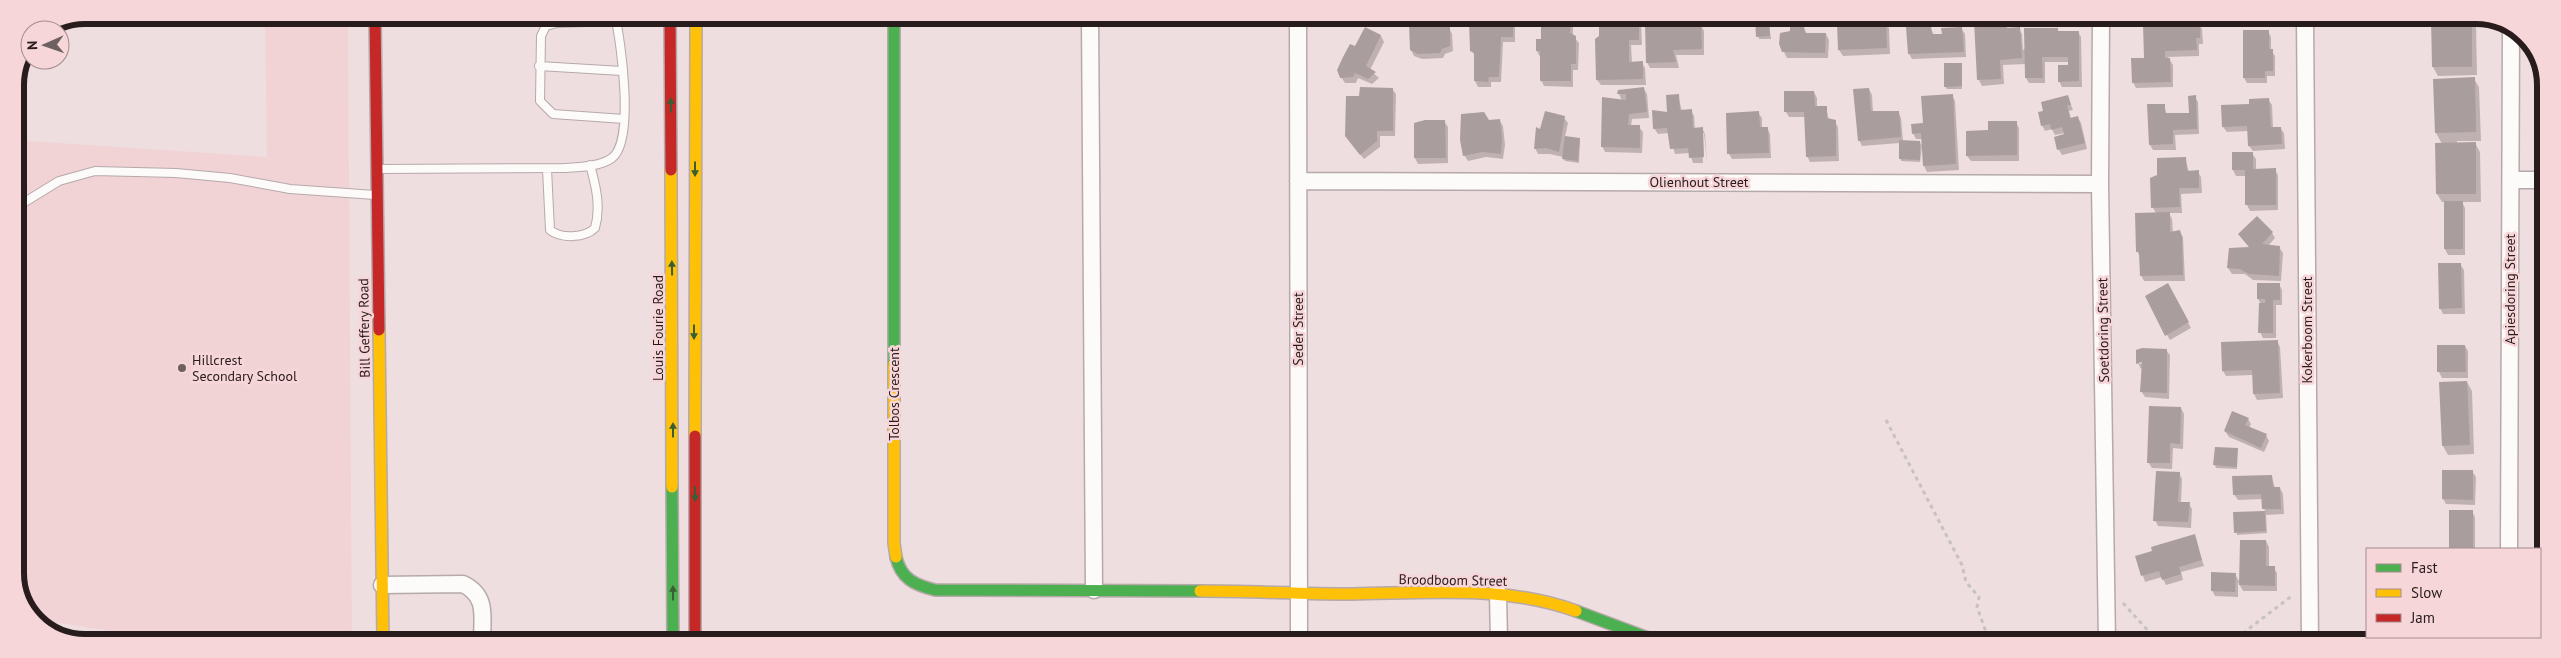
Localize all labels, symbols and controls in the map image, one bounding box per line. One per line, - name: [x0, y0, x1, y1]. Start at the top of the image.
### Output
- north arrow: [20, 20, 70, 70]
- text: N: [23, 41, 41, 50]
- one-way arrow: [667, 97, 675, 113]
- one-way arrow: [691, 162, 699, 178]
- street label: Olienhout Street: [1649, 173, 1749, 191]
- street label: Apiesdoring Street: [2501, 233, 2519, 344]
- one-way arrow: [668, 259, 676, 275]
- street label: Louis Fourie Road: [649, 275, 667, 381]
- street label: Kokerboom Street: [2298, 276, 2316, 384]
- street label: Soetdoring Street: [2093, 277, 2113, 383]
- street label: Bill Geffery Road: [354, 278, 374, 378]
- street label: Seder Street: [1289, 292, 1307, 366]
- one-way arrow: [690, 324, 698, 340]
- street label: Tolbos Crescent: [885, 347, 903, 441]
- place label: Hillcrest Secondary School: [192, 351, 297, 385]
- marker: Hillcrest Secondary School: [176, 362, 188, 374]
- one-way arrow: [669, 422, 677, 438]
- one-way arrow: [691, 487, 699, 503]
- legend: [2366, 548, 2541, 638]
- text: Fast: [2411, 558, 2438, 577]
- street label: Broodboom Street: [1398, 570, 1508, 590]
- text: Slow: [2411, 583, 2442, 602]
- one-way arrow: [669, 584, 677, 600]
- text: Jam: [2410, 608, 2435, 627]

